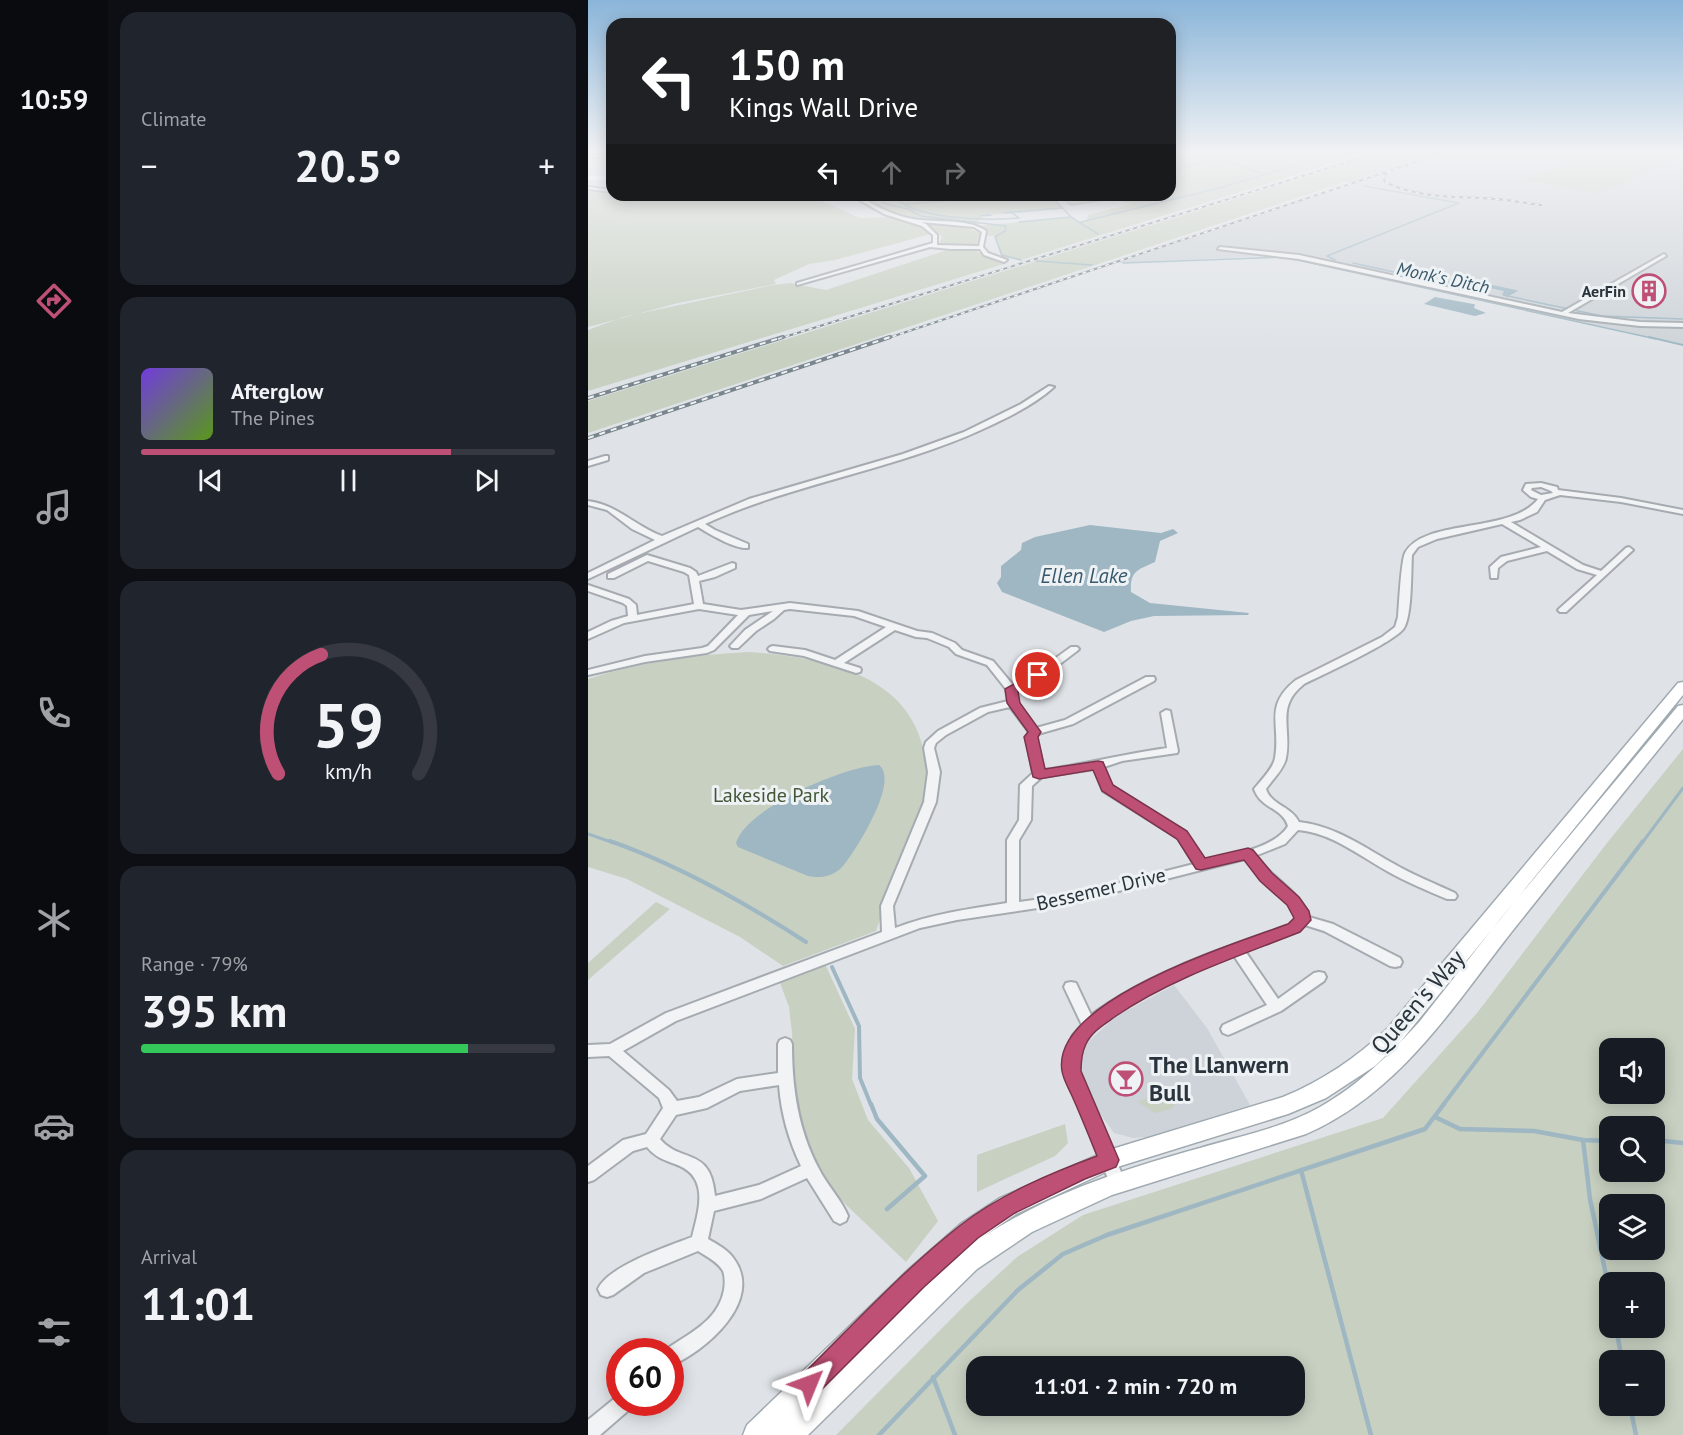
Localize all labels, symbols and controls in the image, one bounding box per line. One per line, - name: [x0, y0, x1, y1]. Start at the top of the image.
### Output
- text: 150 m: [729, 37, 845, 92]
- icon: left: [630, 42, 708, 120]
- text: 10:59: [20, 82, 88, 116]
- text: Kings Wall Drive: [729, 90, 918, 124]
- text: Climate: [141, 106, 207, 132]
- text: 20.5°: [294, 136, 402, 194]
- text: −: [141, 144, 158, 187]
- text: +: [538, 144, 555, 187]
- icon: left: [812, 156, 845, 189]
- icon: ahead: [875, 156, 908, 189]
- icon: right: [938, 156, 971, 189]
- water label: Monk's Ditch: [1395, 256, 1492, 299]
- building icon: AerFin: [1631, 273, 1667, 309]
- icon: directions: [33, 280, 75, 322]
- place label: AerFin: [1582, 281, 1626, 301]
- text: Afterglow: [231, 377, 323, 405]
- text: The Pines: [231, 405, 315, 431]
- icon: previous: [194, 464, 227, 497]
- icon: pause: [332, 464, 365, 497]
- icon: next: [470, 464, 503, 497]
- icon: music: [33, 486, 75, 528]
- water label: Ellen Lake: [1041, 562, 1128, 589]
- pin: [1012, 649, 1063, 700]
- icon: arrive: [1021, 658, 1054, 691]
- text: 59: [313, 685, 383, 766]
- icon: phone: [33, 692, 75, 734]
- text: km/h: [324, 758, 371, 786]
- park label: Lakeside Park: [713, 782, 830, 808]
- street label: Bessemer Drive: [1034, 861, 1168, 917]
- icon: climate: [33, 899, 75, 941]
- street label: Queen's Way: [1364, 943, 1471, 1060]
- text: Range · 79%: [141, 951, 248, 977]
- text: 395 km: [141, 981, 287, 1039]
- map controls: [1599, 1038, 1665, 1416]
- button: sound: [1599, 1038, 1665, 1104]
- place label: The Llanwern Bull: [1149, 1049, 1289, 1108]
- bar icon: The Llanwern Bull: [1108, 1061, 1144, 1097]
- icon: car: [33, 1105, 75, 1147]
- button: search: [1599, 1116, 1665, 1182]
- button: layers: [1599, 1194, 1665, 1260]
- text: Arrival: [141, 1244, 197, 1270]
- button: +: [1599, 1272, 1665, 1338]
- text: 11:01: [141, 1274, 255, 1332]
- icon: filters: [33, 1311, 75, 1353]
- speed limit sign: 60: [606, 1338, 684, 1416]
- button: −: [1599, 1350, 1665, 1416]
- position arrow: [777, 1352, 841, 1416]
- text: 11:01 · 2 min · 720 m: [1034, 1372, 1237, 1400]

